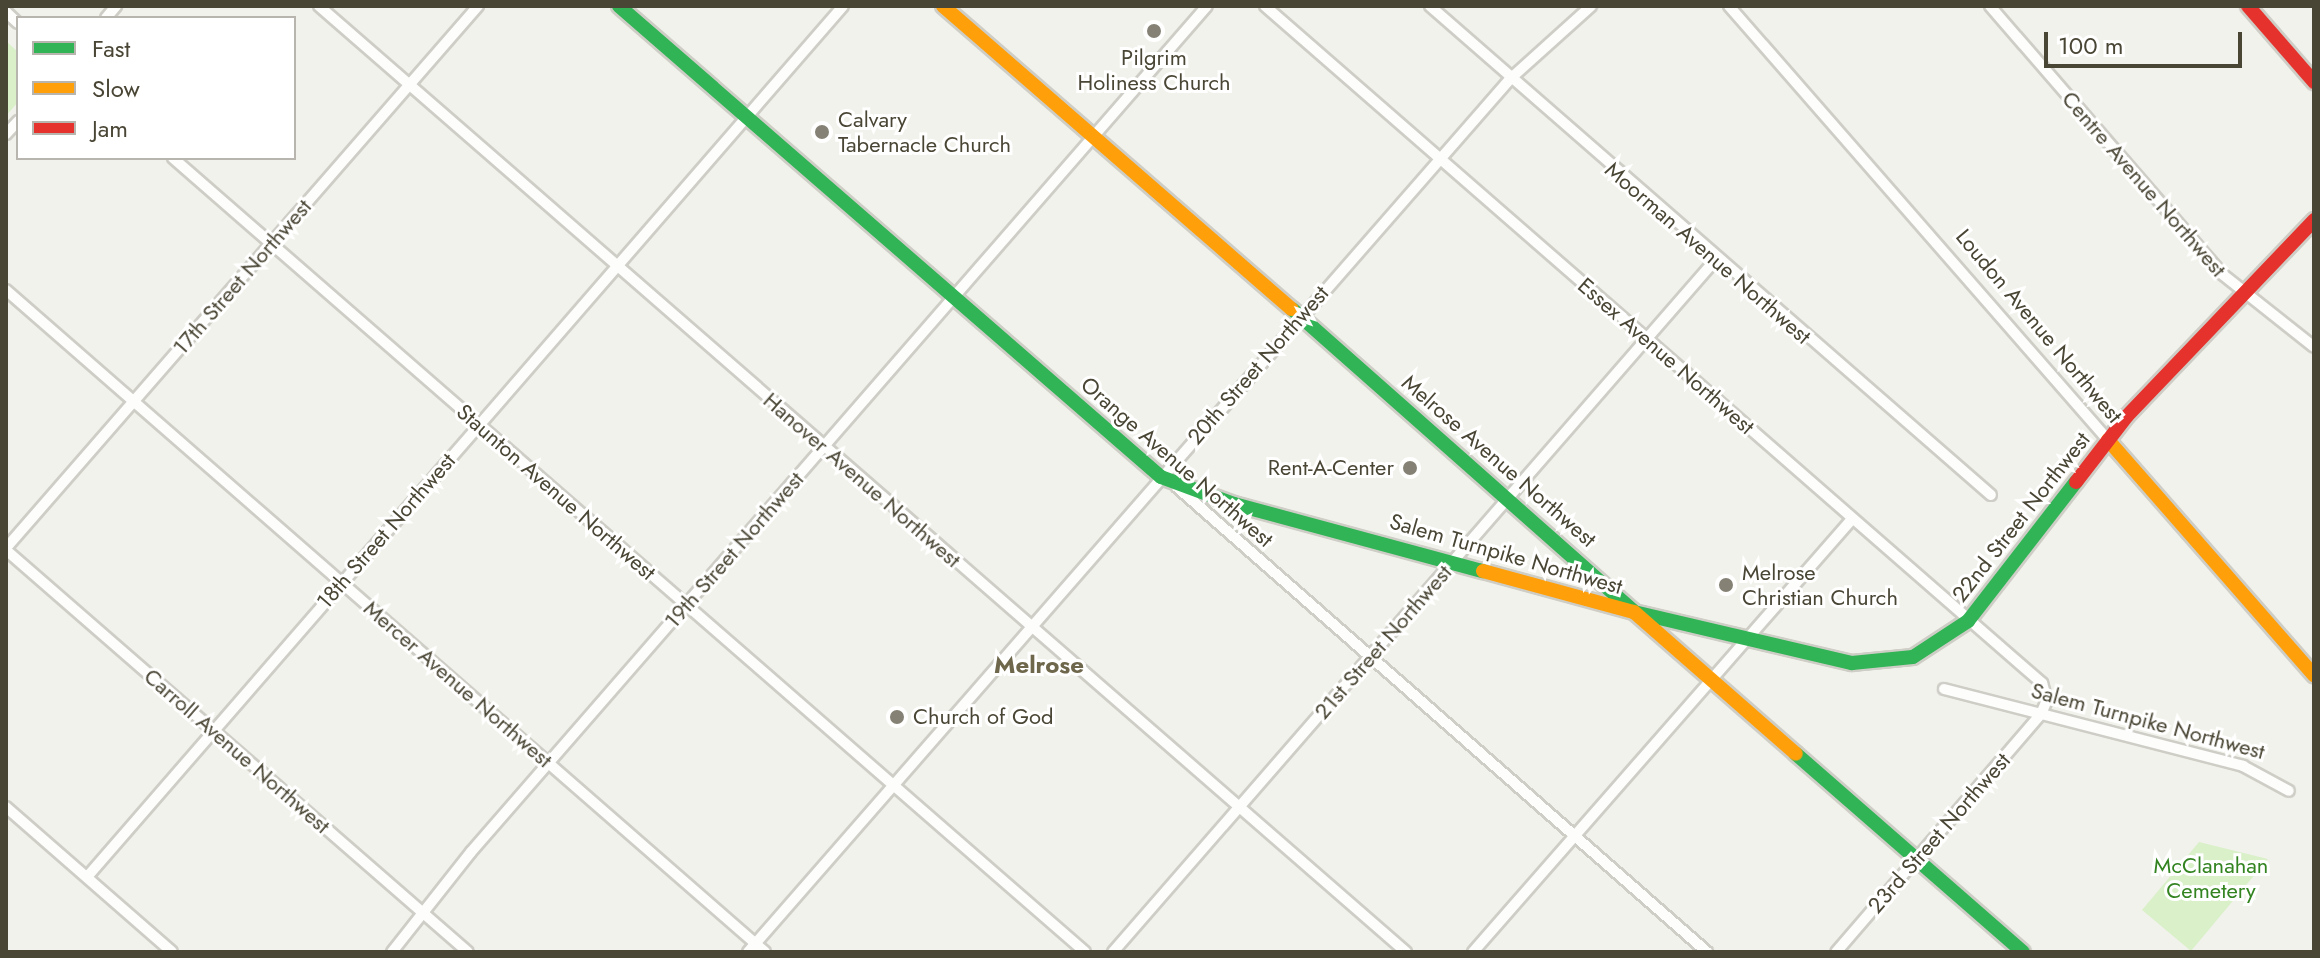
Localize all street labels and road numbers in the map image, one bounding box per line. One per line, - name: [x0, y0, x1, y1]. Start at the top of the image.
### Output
- street label: Centre Avenue Northwest: [2056, 86, 2232, 282]
- street label: Moorman Avenue Northwest: [1600, 156, 1816, 350]
- street label: 17th Street Northwest: [167, 194, 317, 360]
- street label: Loudon Avenue Northwest: [1950, 224, 2128, 428]
- street label: Essex Avenue Northwest: [1572, 272, 1760, 440]
- street label: 20th Street Northwest: [1182, 280, 1334, 450]
- street label: Melrose Avenue Northwest: [1396, 369, 1602, 553]
- street label: Orange Avenue Northwest: [1075, 371, 1279, 553]
- street label: Hanover Avenue Northwest: [758, 387, 966, 573]
- street label: Staunton Avenue Northwest: [451, 398, 661, 586]
- street label: 22nd Street Northwest: [1946, 427, 2096, 607]
- street label: 18th Street Northwest: [311, 448, 461, 614]
- street label: 19th Street Northwest: [659, 466, 809, 634]
- street label: Salem Turnpike Northwest: [1387, 508, 1625, 600]
- street label: 21st Street Northwest: [1309, 559, 1457, 725]
- street label: Mercer Avenue Northwest: [358, 595, 558, 773]
- street label: Carroll Avenue Northwest: [139, 663, 335, 839]
- street label: Salem Turnpike Northwest: [2028, 677, 2268, 765]
- street label: 23rd Street Northwest: [1862, 747, 2016, 919]

